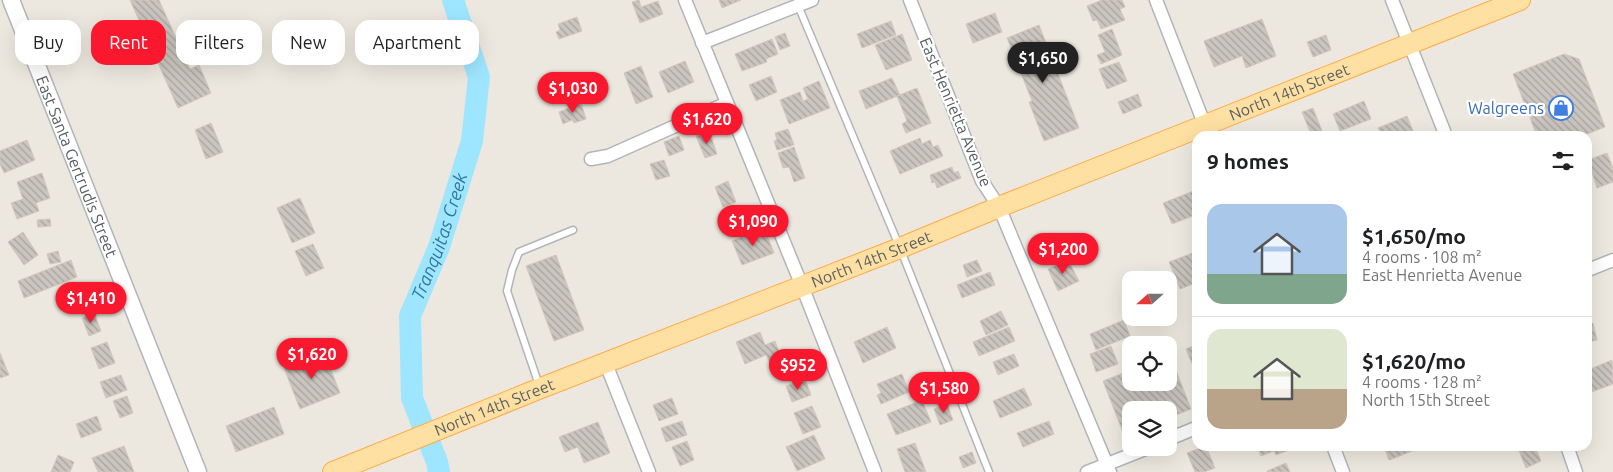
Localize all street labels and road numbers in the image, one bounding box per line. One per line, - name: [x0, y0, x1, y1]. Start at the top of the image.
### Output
- street label: East Henrietta Avenue: [916, 35, 996, 189]
- street label: North 14th Street: [1226, 59, 1353, 124]
- street label: East Santa Gertrudis Street: [33, 73, 121, 260]
- street label: North 14th Street: [809, 227, 935, 291]
- street label: North 14th Street: [432, 374, 558, 439]

